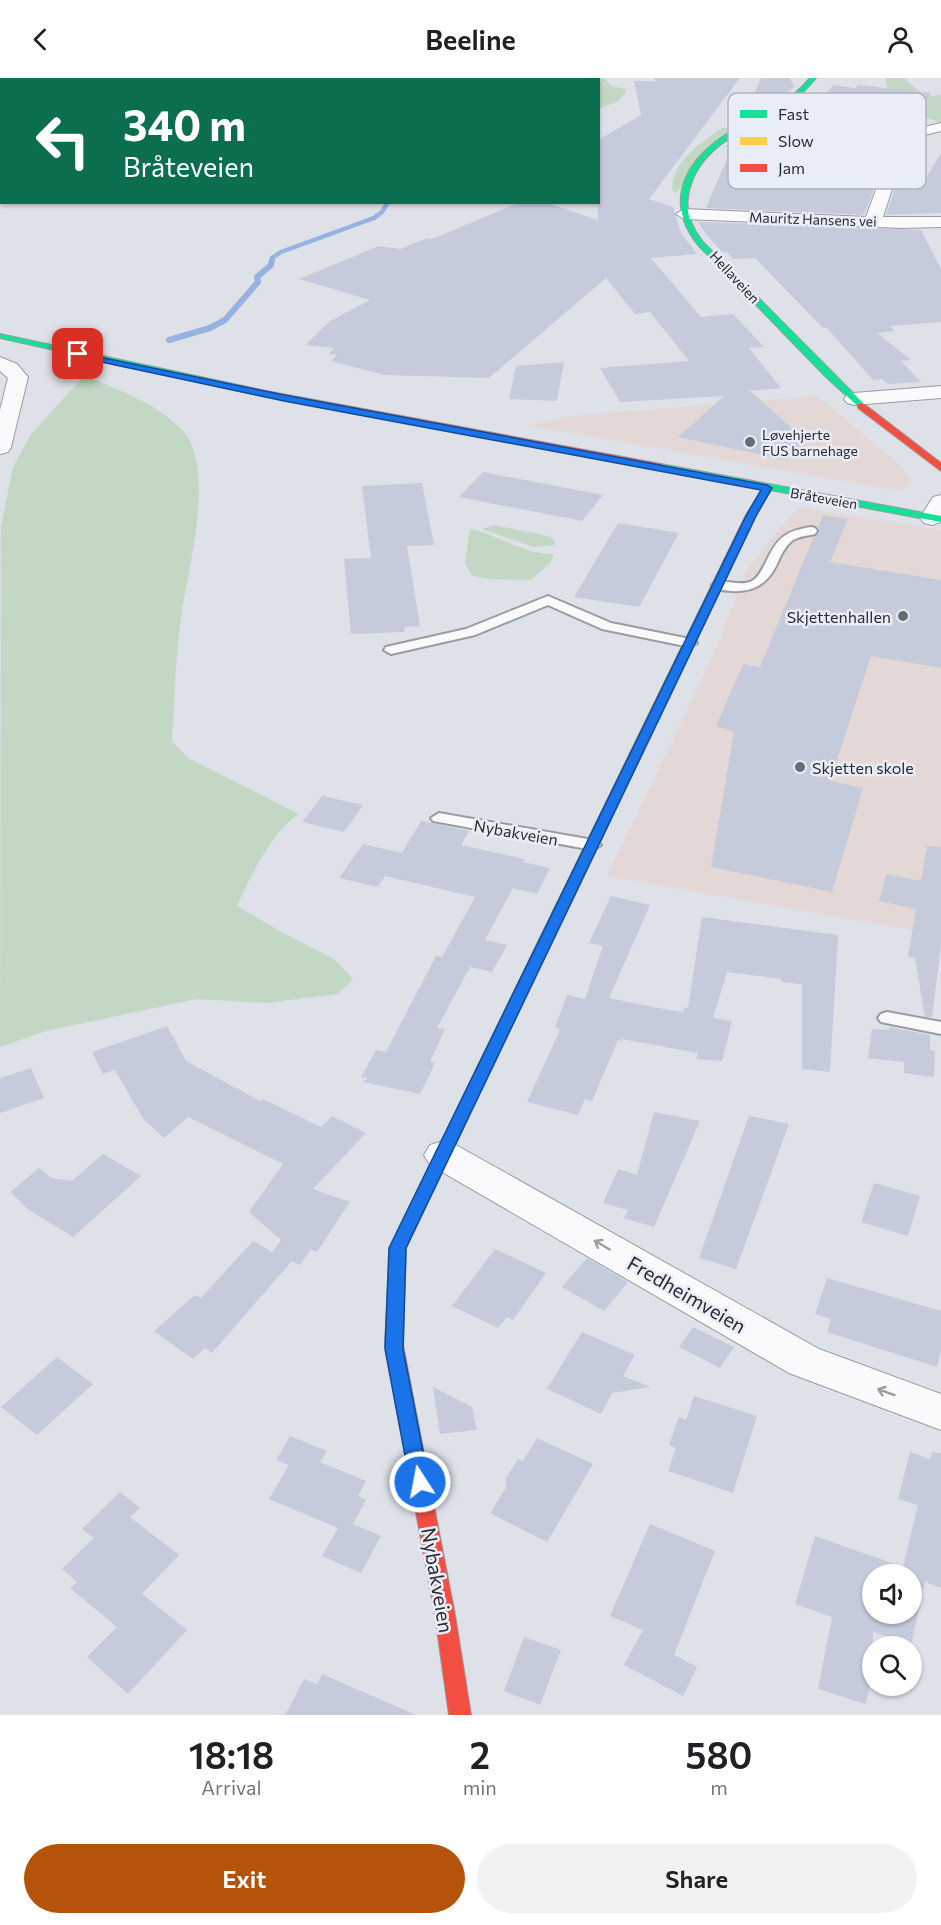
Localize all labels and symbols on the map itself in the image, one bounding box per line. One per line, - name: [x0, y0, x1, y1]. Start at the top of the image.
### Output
- legend: [728, 93, 926, 189]
- text: Fast: [778, 104, 809, 123]
- text: Slow: [778, 131, 814, 150]
- text: Jam: [778, 158, 805, 177]
- street label: Mauritz Hansens vei: [749, 208, 877, 230]
- street label: Hellaveien: [706, 247, 764, 307]
- pin: [52, 328, 103, 379]
- place label: Løvehjerte FUS barnehage: [762, 426, 858, 459]
- marker: Løvehjerte FUS barnehage: [743, 435, 757, 449]
- street label: Bråteveien: [789, 484, 859, 512]
- place label: Skjettenhallen: [787, 607, 891, 626]
- marker: Skjettenhallen: [896, 609, 910, 623]
- place label: Skjetten skole: [812, 758, 914, 777]
- marker: Skjetten skole: [793, 760, 807, 774]
- street label: Nybakveien: [473, 815, 559, 849]
- one-way arrow: [594, 1238, 611, 1250]
- street label: Fredheimveien: [623, 1250, 751, 1338]
- one-way arrow: [877, 1385, 896, 1396]
- position arrow: [388, 1450, 452, 1514]
- street label: Nybakveien: [417, 1526, 459, 1634]

